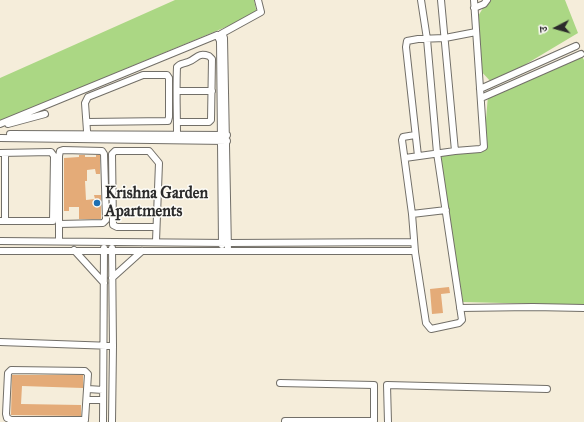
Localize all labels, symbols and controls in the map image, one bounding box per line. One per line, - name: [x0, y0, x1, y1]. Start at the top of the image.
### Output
- north arrow: [536, 8, 576, 48]
- text: उ: [537, 26, 550, 33]
- place label: Krishna Garden Apartments: [105, 184, 208, 222]
- marker: Krishna Garden Apartments: [92, 198, 102, 208]

